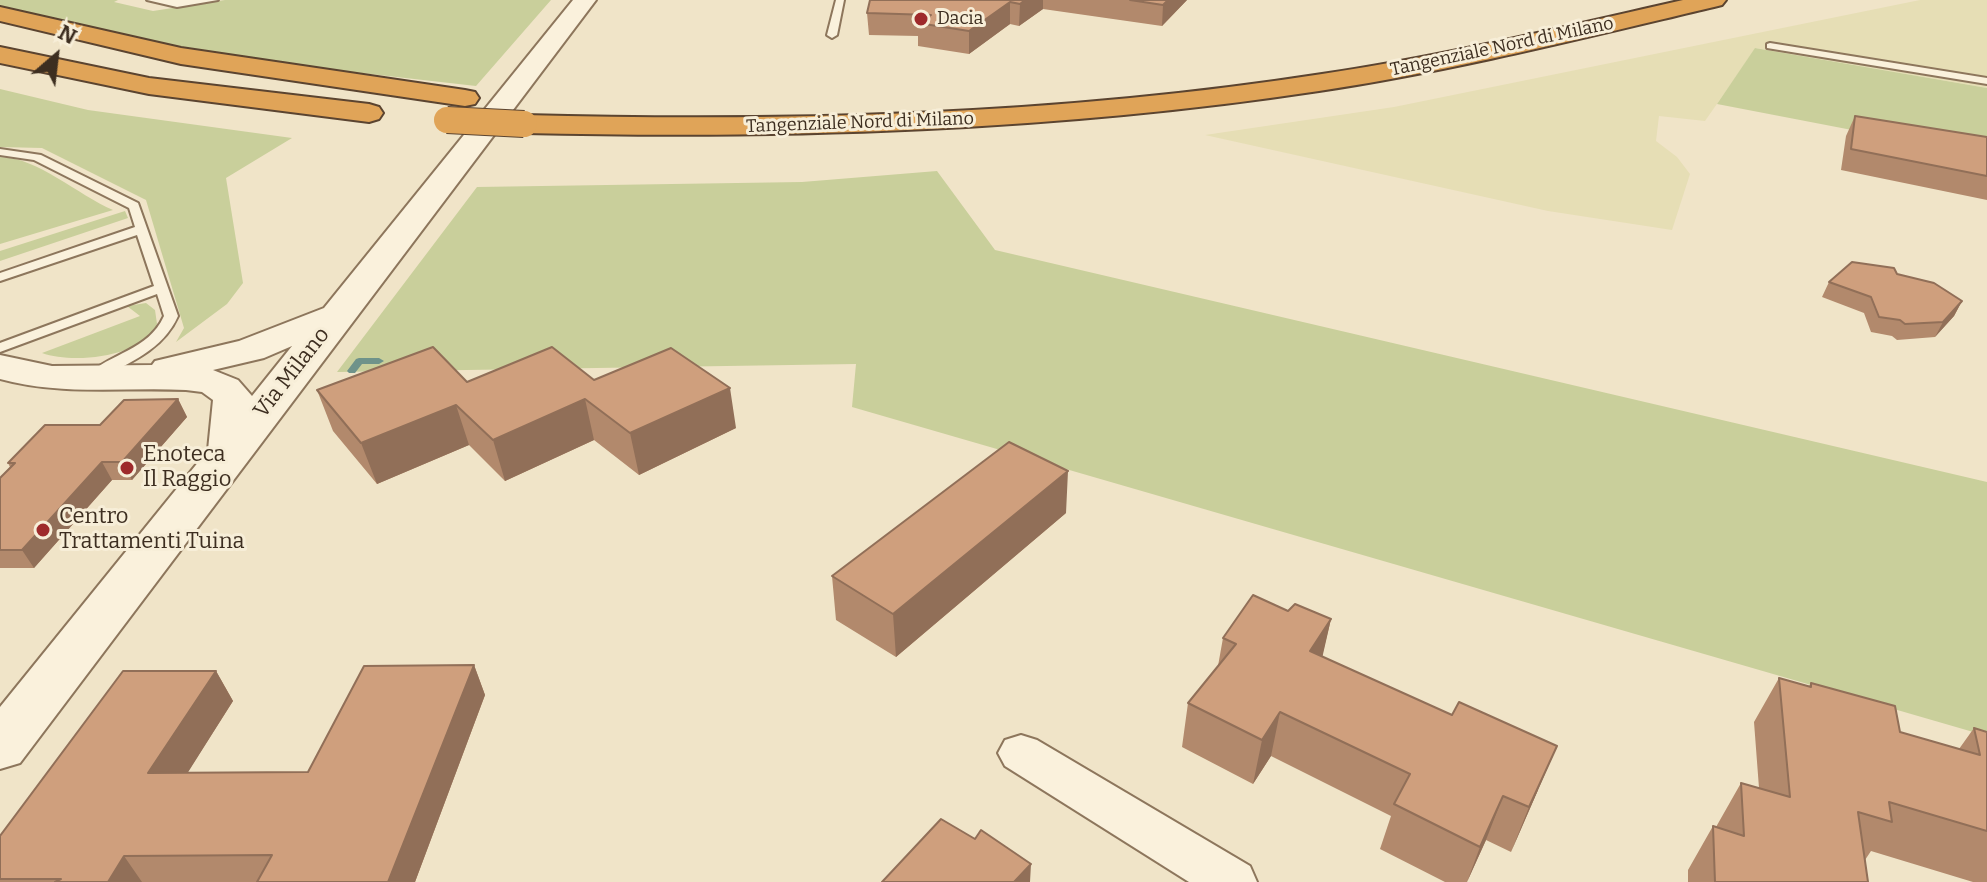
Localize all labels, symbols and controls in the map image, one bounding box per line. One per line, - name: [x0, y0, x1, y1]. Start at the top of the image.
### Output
- place label: Dacia: [937, 8, 983, 30]
- marker: Dacia: [912, 10, 930, 28]
- street label: Tangenziale Nord di Milano: [1388, 13, 1616, 81]
- north arrow: [16, 16, 96, 96]
- text: N: [54, 18, 81, 50]
- street label: Tangenziale Nord di Milano: [746, 108, 974, 138]
- street label: Via Milano: [248, 322, 336, 424]
- place label: Enoteca Il Raggio: [143, 442, 231, 494]
- marker: Enoteca Il Raggio: [118, 459, 136, 477]
- place label: Centro Trattamenti Tuina: [59, 504, 245, 556]
- marker: Centro Trattamenti Tuina: [34, 521, 52, 539]

